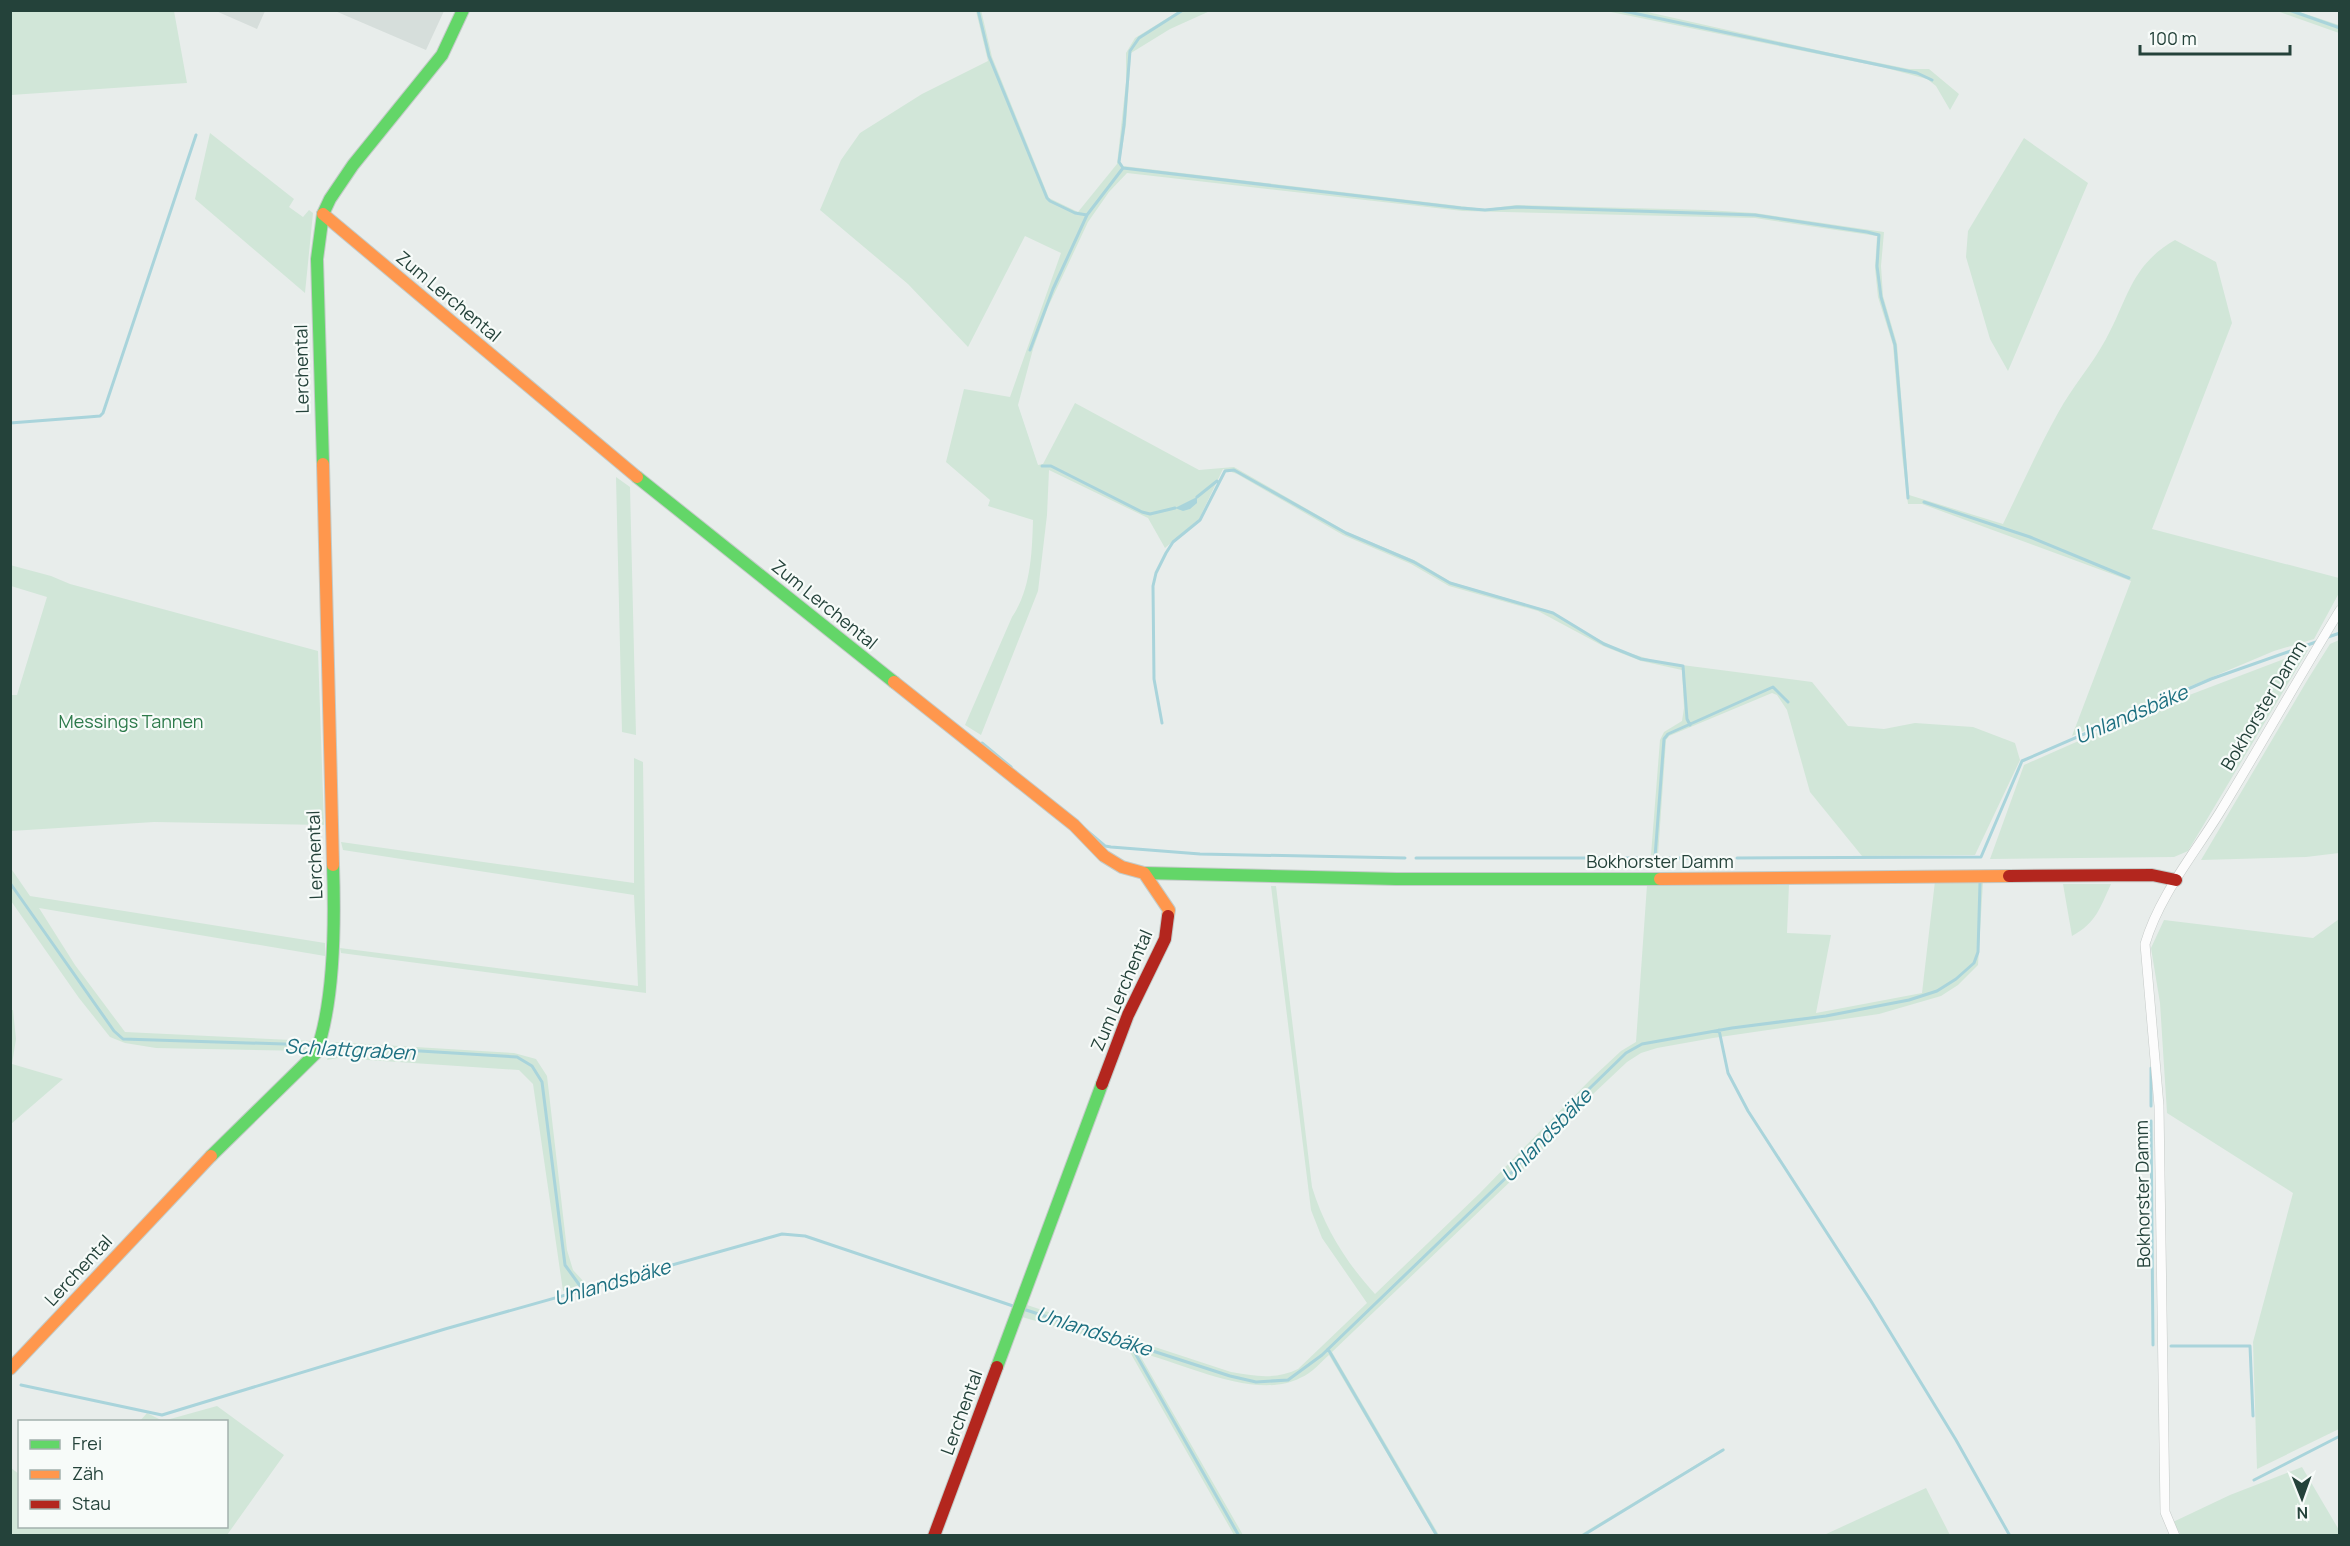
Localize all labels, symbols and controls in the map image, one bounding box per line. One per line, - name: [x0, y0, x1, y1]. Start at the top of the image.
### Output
- scale bar: [2140, 18, 2290, 56]
- text: 100 m: [2149, 26, 2197, 50]
- street label: Zum Lerchental: [392, 245, 506, 347]
- street label: Lerchental: [288, 324, 314, 414]
- street label: Zum Lerchental: [767, 554, 883, 654]
- street label: Bokhorster Damm: [2215, 636, 2311, 774]
- water label: Unlandsbäke: [2070, 678, 2193, 750]
- park label: Messings Tannen: [59, 709, 203, 733]
- street label: Lerchental: [300, 810, 328, 900]
- street label: Bokhorster Damm: [1586, 849, 1734, 873]
- street label: Zum Lerchental: [1085, 926, 1157, 1054]
- water label: Schlattgraben: [284, 1032, 417, 1066]
- water label: Unlandsbäke: [1495, 1081, 1598, 1188]
- street label: Bokhorster Damm: [2129, 1120, 2155, 1268]
- street label: Lerchental: [39, 1229, 117, 1311]
- water label: Unlandsbäke: [550, 1252, 675, 1312]
- water label: Unlandsbäke: [1033, 1300, 1157, 1363]
- street label: Lerchental: [934, 1366, 988, 1458]
- legend: [18, 1420, 228, 1528]
- text: Frei: [72, 1431, 102, 1455]
- text: Zäh: [72, 1461, 104, 1485]
- north arrow: [2272, 1468, 2332, 1528]
- text: Stau: [72, 1491, 111, 1515]
- text: N: [2296, 1502, 2308, 1524]

